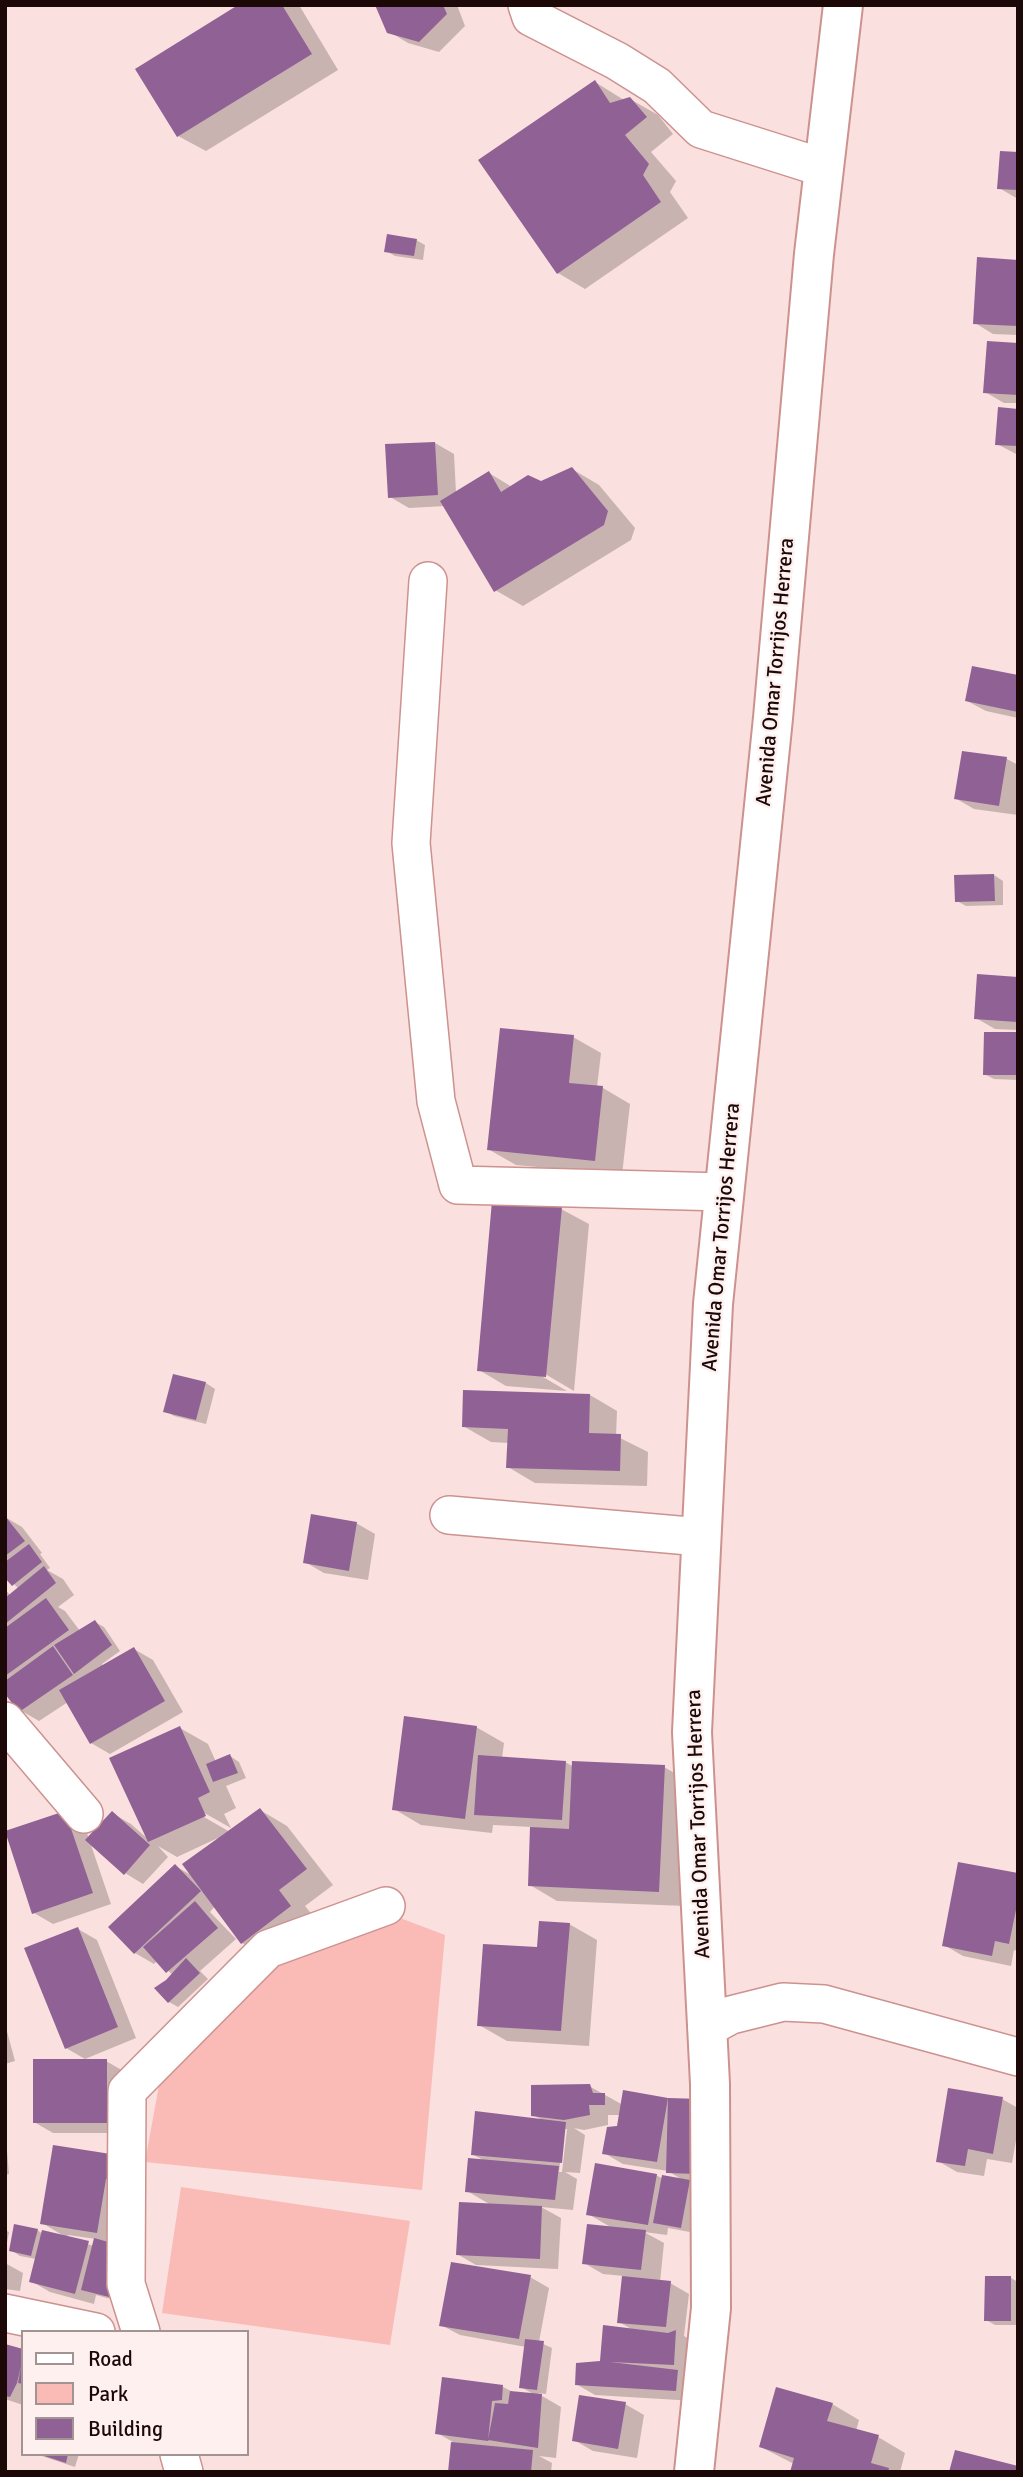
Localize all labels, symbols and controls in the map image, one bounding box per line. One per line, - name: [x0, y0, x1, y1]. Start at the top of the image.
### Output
- street label: Avenida Omar Torrijos Herrera: [752, 537, 800, 807]
- street label: Avenida Omar Torrijos Herrera: [698, 1102, 746, 1372]
- street label: Avenida Omar Torrijos Herrera: [682, 1689, 716, 1959]
- legend: [21, 2330, 248, 2456]
- text: Road: [88, 2346, 133, 2372]
- text: Park: [88, 2381, 128, 2407]
- text: Building: [88, 2416, 163, 2442]

